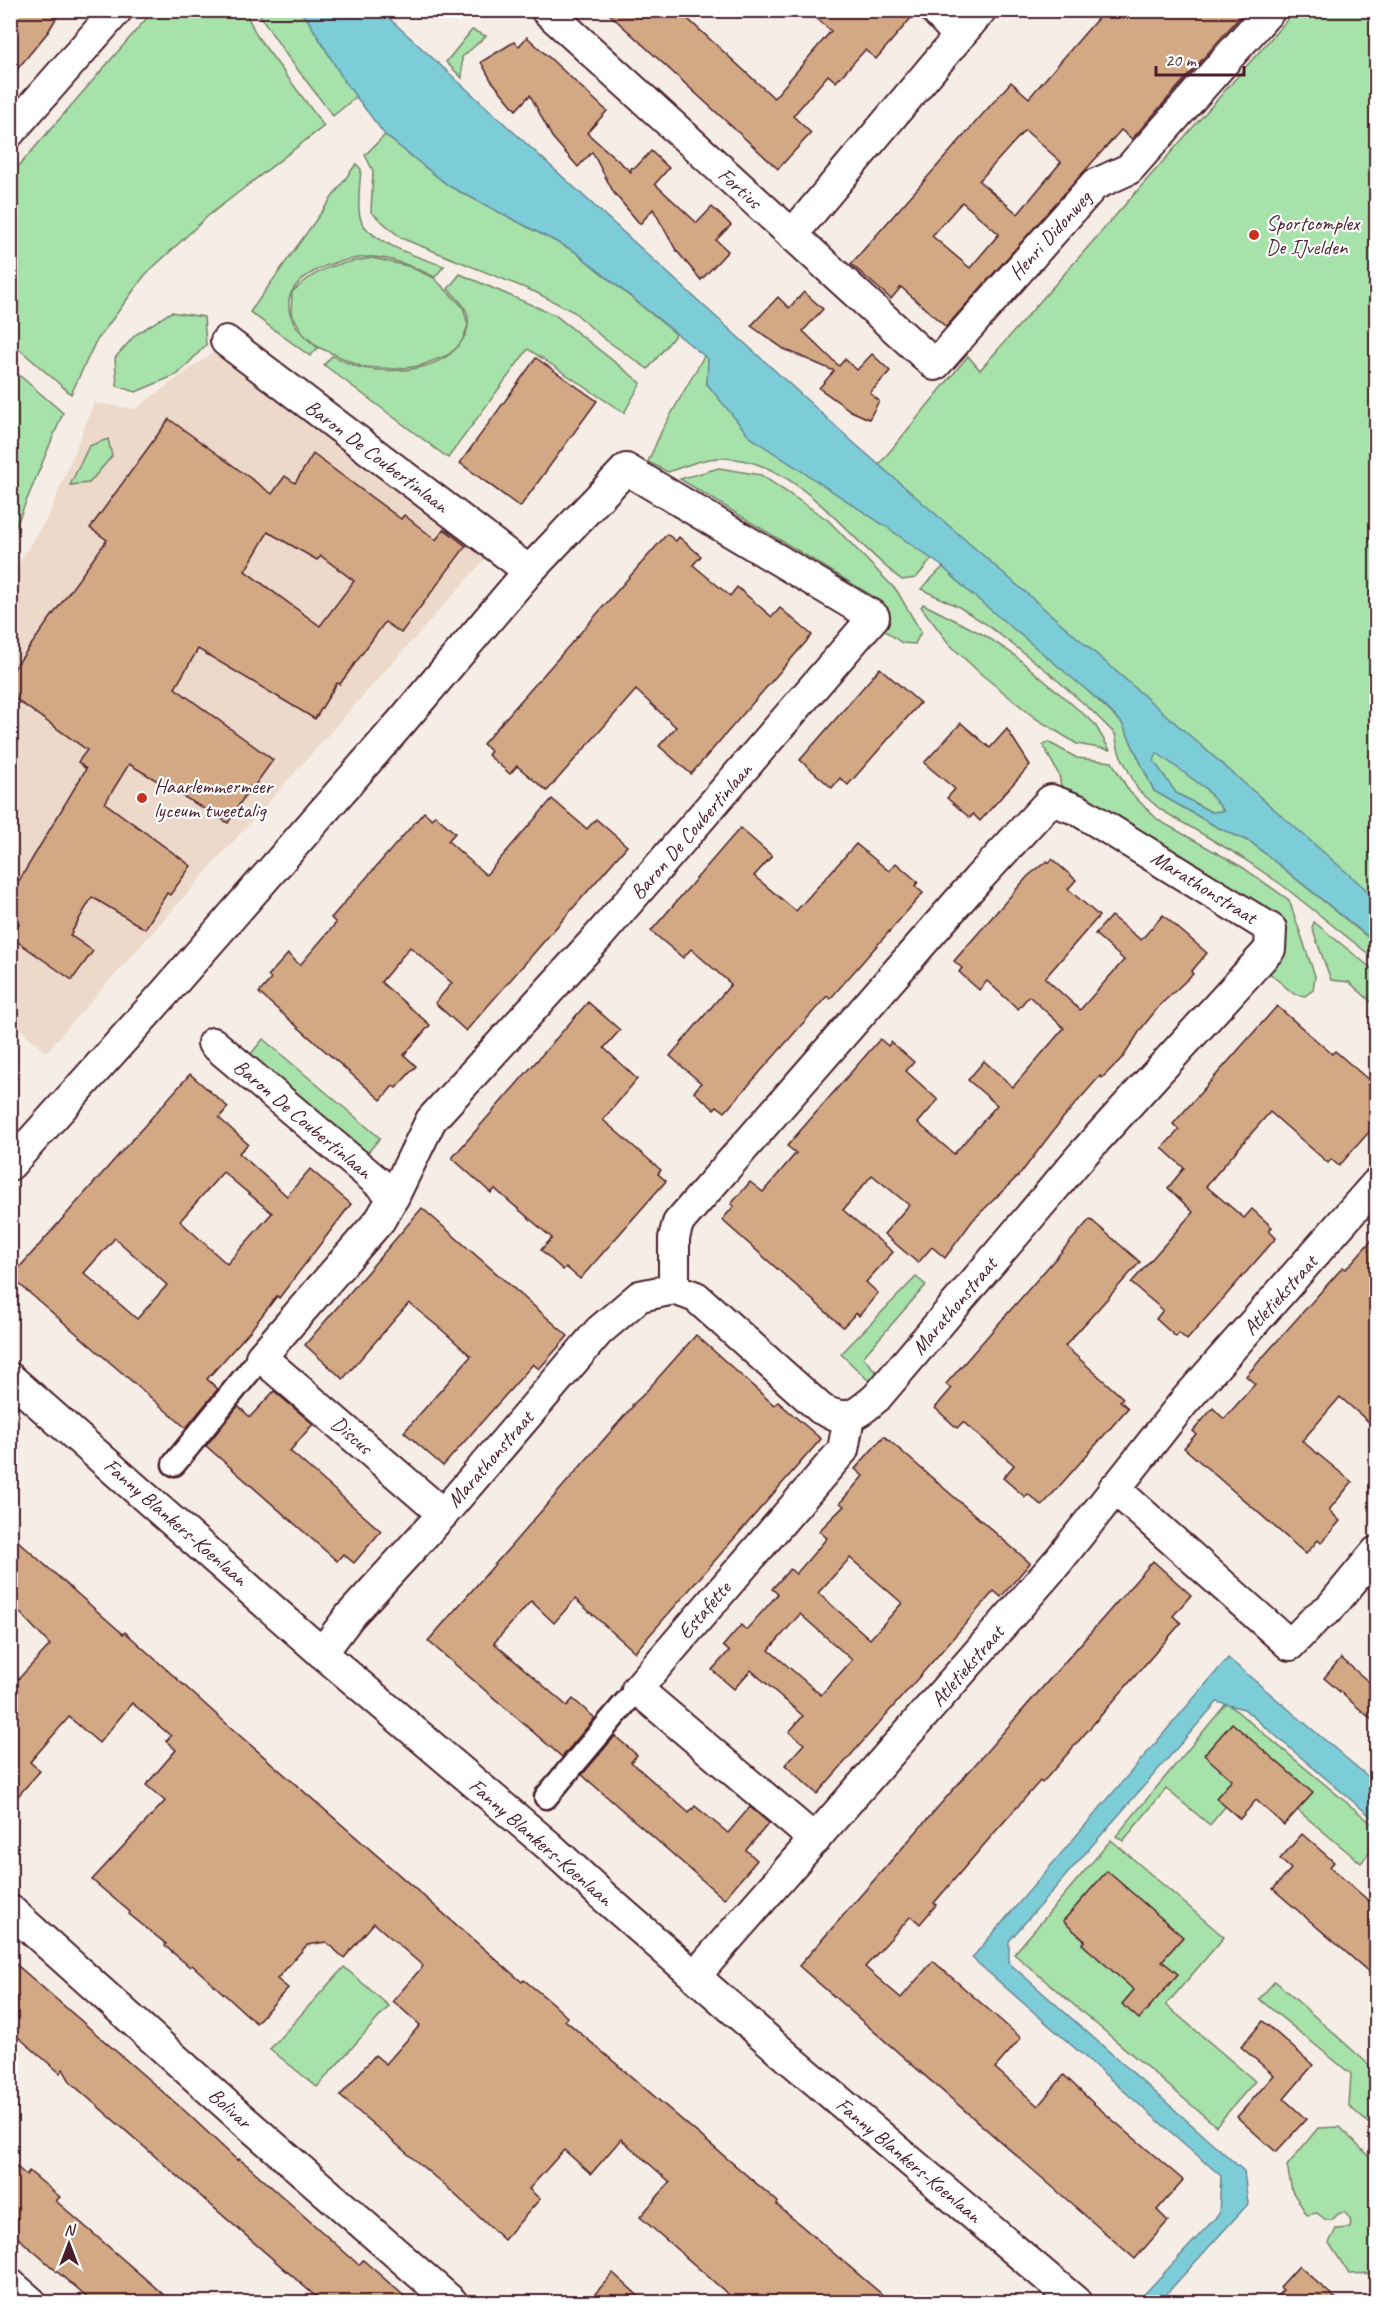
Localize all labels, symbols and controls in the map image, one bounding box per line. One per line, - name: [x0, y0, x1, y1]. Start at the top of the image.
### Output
- scale bar: [1156, 39, 1244, 77]
- text: 20 m: [1165, 49, 1198, 71]
- street label: Fortius: [713, 162, 769, 216]
- street label: Henri Didonweg: [1003, 184, 1098, 285]
- place label: Sportcomplex De IJvelden: [1266, 210, 1361, 260]
- marker: Sportcomplex De IJvelden: [1247, 228, 1261, 242]
- street label: Baron De Coubertinlaan: [300, 394, 455, 519]
- street label: Baron De Coubertinlaan: [624, 756, 759, 905]
- place label: Haarlemmermeer lyceum tweetalig: [154, 773, 275, 823]
- marker: Haarlemmermeer lyceum tweetalig: [135, 791, 149, 805]
- street label: Marathonstraat: [1146, 844, 1263, 931]
- street label: Baron De Coubertinlaan: [228, 1053, 379, 1185]
- street label: Atletiekstraat: [1237, 1248, 1324, 1341]
- street label: Marathonstraat: [906, 1250, 1004, 1360]
- street label: Marathonstraat: [441, 1404, 540, 1513]
- street label: Discus: [326, 1410, 379, 1461]
- street label: Fanny Blankers-Koenlaan: [99, 1452, 254, 1593]
- street label: Estafette: [672, 1575, 737, 1644]
- street label: Atletiekstraat: [925, 1618, 1011, 1712]
- street label: Fanny Blankers-Koenlaan: [464, 1772, 619, 1913]
- street label: Bolivar: [203, 2082, 258, 2135]
- street label: Fanny Blankers-Koenlaan: [831, 2092, 988, 2229]
- north arrow: [39, 2214, 99, 2274]
- text: N: [64, 2220, 77, 2240]

